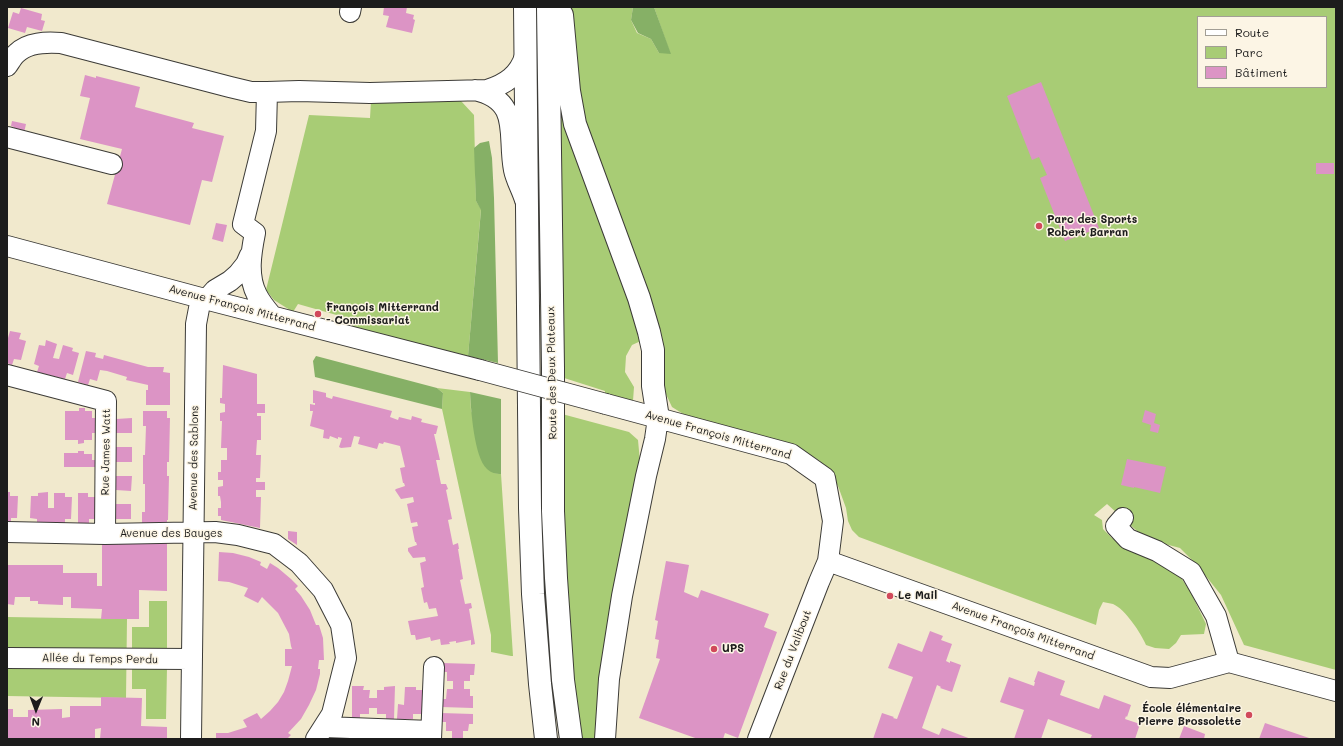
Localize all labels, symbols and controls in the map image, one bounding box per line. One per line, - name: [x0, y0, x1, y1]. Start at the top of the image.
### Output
- legend: [1197, 16, 1327, 88]
- text: Route: [1235, 24, 1269, 40]
- text: Parc: [1235, 44, 1263, 60]
- text: Bâtiment: [1235, 64, 1288, 80]
- place label: Parc des Sports Robert Barran: [1047, 213, 1137, 239]
- marker: Parc des Sports Robert Barran: [1034, 221, 1044, 231]
- street label: Avenue François Mitterrand: [167, 282, 317, 334]
- place label: François Mitterrand - Commissariat: [326, 301, 439, 327]
- street label: Route des Deux Plateaux: [544, 306, 560, 440]
- marker: François Mitterrand - Commissariat: [313, 309, 323, 319]
- street label: Avenue des Sablons: [186, 405, 202, 511]
- street label: Rue James Watt: [99, 408, 113, 496]
- street label: Avenue François Mitterrand: [644, 408, 792, 462]
- street label: Avenue des Bauges: [120, 527, 222, 541]
- place label: Le Mail: [898, 589, 937, 603]
- marker: Le Mail: [885, 591, 895, 601]
- street label: Avenue François Mitterrand: [950, 599, 1096, 663]
- street label: Rue du Valibout: [772, 608, 814, 692]
- place label: UPS: [722, 642, 744, 656]
- marker: UPS: [709, 644, 719, 654]
- street label: Allée du Temps Perdu: [42, 651, 158, 667]
- north arrow: [16, 690, 56, 730]
- place label: École élémentaire Pierre Brossolette: [1138, 702, 1241, 728]
- marker: École élémentaire Pierre Brossolette: [1244, 710, 1254, 720]
- text: N: [31, 715, 40, 730]

